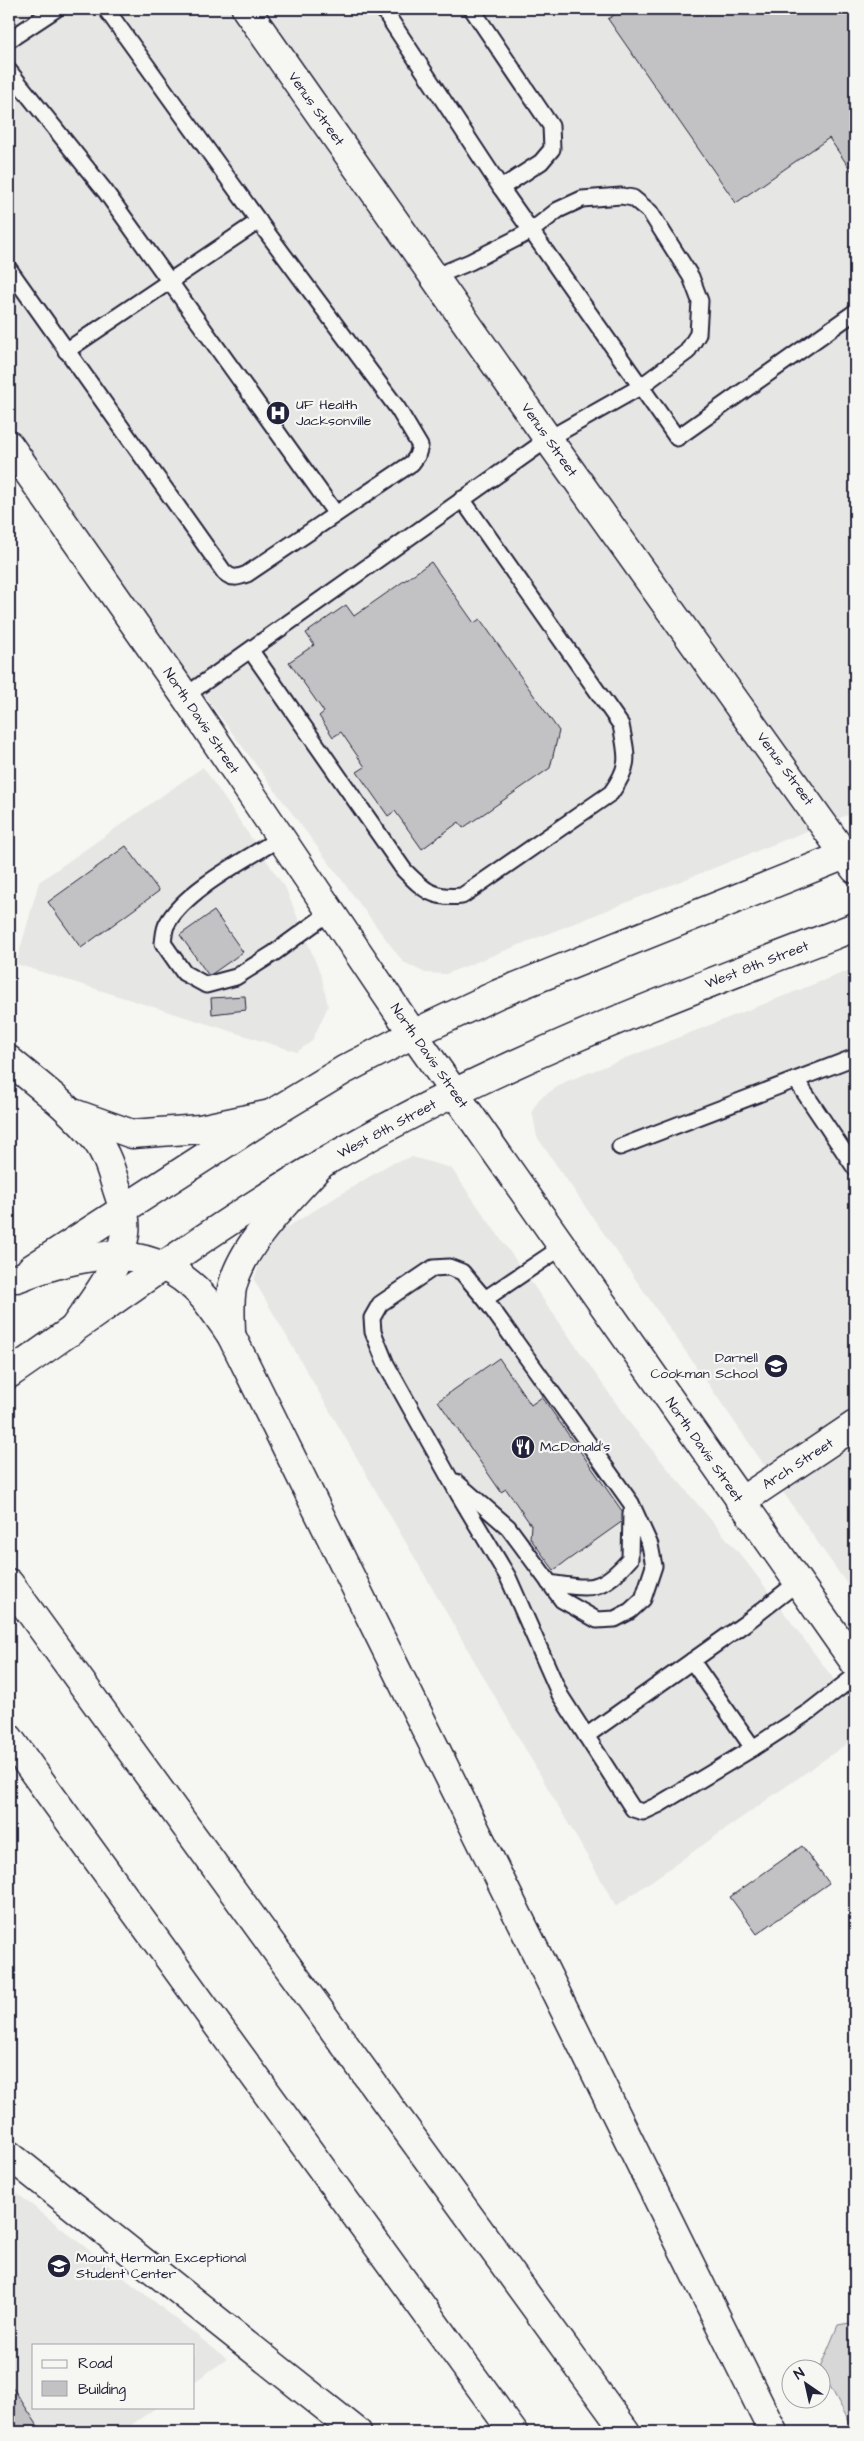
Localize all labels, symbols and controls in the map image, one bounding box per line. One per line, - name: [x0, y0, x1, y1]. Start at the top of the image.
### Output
- street label: Venus Street: [283, 68, 349, 150]
- place label: UF Health Jacksonville: [296, 395, 372, 431]
- street label: Venus Street: [516, 399, 582, 481]
- hospital icon: UF Health Jacksonville: [265, 400, 291, 426]
- street label: North Davis Street: [158, 664, 244, 778]
- street label: Venus Street: [752, 728, 819, 810]
- street label: West 8th Street: [702, 936, 812, 994]
- street label: North Davis Street: [385, 999, 473, 1113]
- street label: West 8th Street: [334, 1094, 440, 1164]
- place label: Darnell Cookman School: [650, 1348, 758, 1384]
- school or university icon: Darnell Cookman School: [763, 1353, 789, 1379]
- street label: North Davis Street: [660, 1393, 748, 1507]
- street label: Arch Street: [758, 1433, 838, 1495]
- restaurant icon: McDonald's: [510, 1434, 536, 1460]
- place label: McDonald's: [540, 1437, 610, 1457]
- place label: Mount Herman Exceptional Student Center: [76, 2248, 246, 2284]
- school or university icon: Mount Herman Exceptional Student Center: [46, 2253, 72, 2279]
- legend: [32, 2344, 195, 2408]
- text: Road: [78, 2353, 113, 2374]
- north arrow: [782, 2358, 832, 2408]
- text: N: [790, 2363, 809, 2385]
- text: Building: [78, 2379, 126, 2401]

